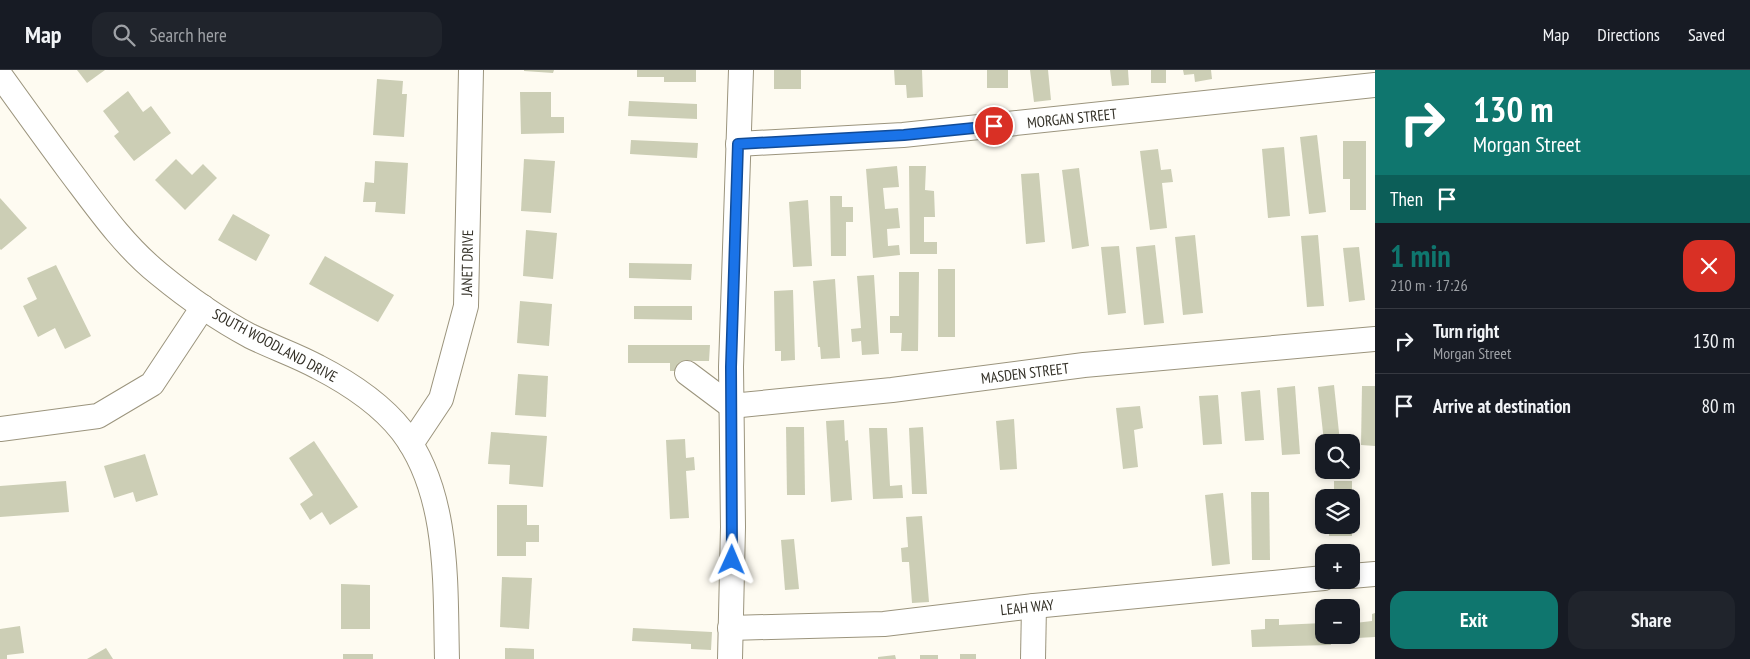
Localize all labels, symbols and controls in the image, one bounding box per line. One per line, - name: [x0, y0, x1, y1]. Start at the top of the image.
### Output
- search box: [92, 12, 442, 57]
- text: Map: [25, 19, 62, 50]
- icon: search: [110, 21, 138, 49]
- text: Search here: [150, 23, 227, 47]
- text: Map: [1543, 23, 1569, 46]
- text: Directions: [1597, 23, 1660, 46]
- text: Saved: [1688, 23, 1725, 46]
- text: 130 m: [1473, 86, 1554, 132]
- icon: right: [1390, 90, 1455, 155]
- street label: MORGAN STREET: [1026, 104, 1118, 132]
- pin: [973, 105, 1015, 147]
- icon: arrive: [980, 112, 1008, 140]
- text: Morgan Street: [1473, 130, 1581, 158]
- icon: arrive: [1433, 185, 1461, 213]
- text: Then: [1390, 187, 1423, 211]
- street label: JANET DRIVE: [457, 230, 477, 297]
- text: 1 min: [1390, 236, 1451, 275]
- button: close: [1683, 240, 1735, 292]
- text: 210 m · 17:26: [1390, 275, 1468, 295]
- street label: SOUTH WOODLAND DRIVE: [209, 304, 341, 386]
- text: Turn right: [1433, 319, 1499, 343]
- icon: right: [1390, 327, 1418, 355]
- text: 130 m: [1693, 329, 1735, 353]
- text: Morgan Street: [1433, 343, 1511, 363]
- street label: MASDEN STREET: [980, 358, 1070, 388]
- icon: arrive: [1390, 392, 1418, 420]
- text: Arrive at destination: [1433, 394, 1571, 418]
- text: 80 m: [1702, 394, 1735, 418]
- map controls: [1315, 434, 1360, 644]
- button: search: [1315, 434, 1360, 479]
- button: layers: [1315, 489, 1360, 534]
- position arrow: [705, 533, 757, 585]
- button: +: [1315, 544, 1360, 589]
- button: Exit: [1390, 591, 1558, 649]
- button: Share: [1568, 591, 1735, 649]
- street label: LEAH WAY: [999, 595, 1055, 619]
- button: −: [1315, 599, 1360, 644]

